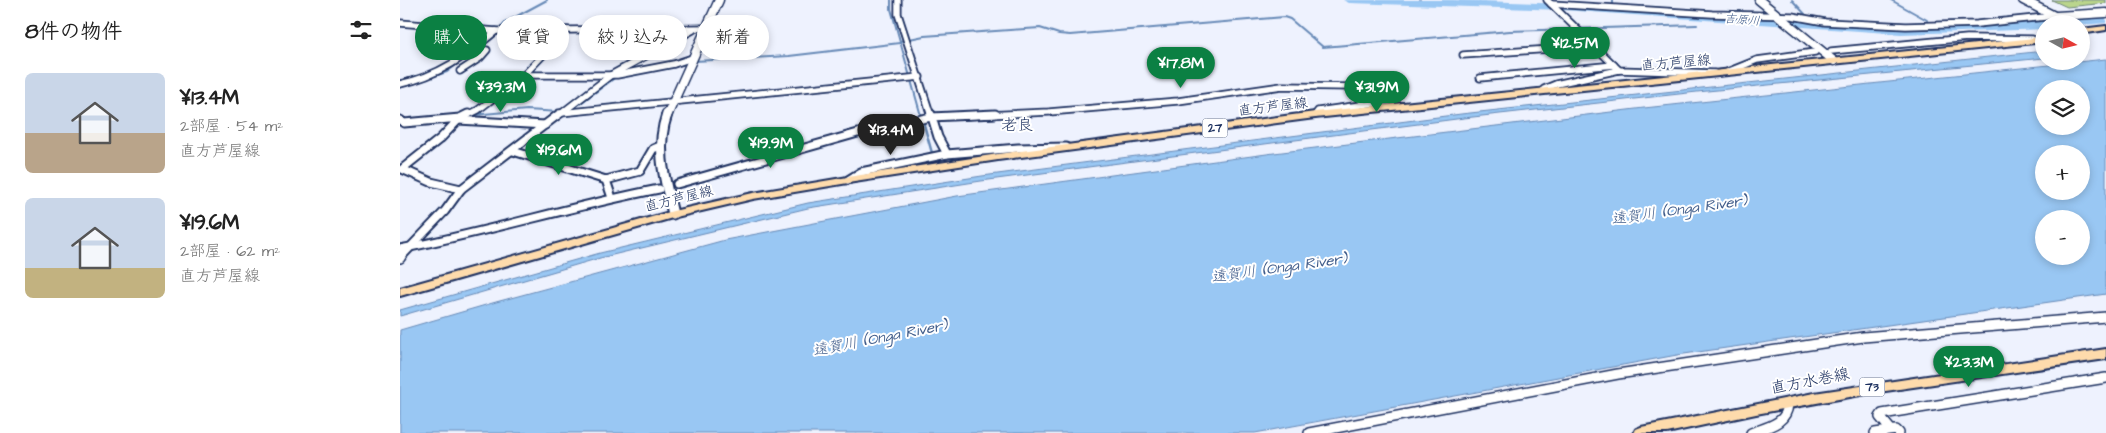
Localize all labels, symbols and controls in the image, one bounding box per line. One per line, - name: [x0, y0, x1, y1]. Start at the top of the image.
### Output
- water label: 吉原川: [1723, 10, 1761, 30]
- chip: 購入: [415, 15, 487, 60]
- chip: 賃貸: [497, 15, 569, 60]
- chip: 絞り込み: [579, 15, 687, 60]
- chip: 新着: [697, 15, 769, 60]
- north arrow: [2035, 15, 2090, 70]
- map controls: [2035, 15, 2090, 265]
- icon: filters: [347, 16, 375, 44]
- text: 8件の物件: [25, 17, 123, 46]
- pin: ¥12.5M: [1534, 27, 1616, 69]
- text: ¥12.5M: [1552, 32, 1598, 54]
- pin: ¥17.8M: [1140, 46, 1222, 89]
- street label: 直方芦屋線: [1640, 50, 1712, 76]
- text: ¥17.8M: [1158, 52, 1204, 74]
- pin: ¥39.3M: [460, 70, 542, 113]
- pin: ¥31.9M: [1336, 70, 1418, 113]
- text: ¥39.3M: [476, 76, 526, 98]
- text: ¥31.9M: [1355, 76, 1399, 98]
- button: layers: [2035, 80, 2090, 135]
- text: ¥13.4M: [180, 83, 239, 112]
- icon: home: [65, 93, 125, 153]
- street label: 直方芦屋線: [1237, 93, 1309, 121]
- pin: ¥13.4M: [850, 114, 932, 156]
- district label: 老良: [1001, 114, 1033, 136]
- text: 2部屋 · 54 m²: [180, 115, 283, 137]
- text: ¥13.4M: [868, 119, 914, 141]
- road number: 27: [1202, 119, 1228, 138]
- pin: ¥19.9M: [730, 126, 812, 169]
- text: ¥19.9M: [749, 132, 793, 154]
- pin: ¥19.6M: [518, 134, 600, 176]
- text: ¥19.6M: [536, 139, 582, 161]
- text: 直方芦屋線: [180, 140, 260, 162]
- button: +: [2035, 145, 2090, 200]
- street label: 直方芦屋線: [643, 181, 715, 217]
- water label: 遠賀川 (Onga River): [1610, 190, 1750, 231]
- text: ¥19.6M: [180, 208, 239, 237]
- button: −: [2035, 210, 2090, 265]
- icon: home: [65, 218, 125, 278]
- text: 2部屋 · 62 m²: [180, 240, 280, 262]
- water label: 遠賀川 (Onga River): [1210, 248, 1350, 289]
- text: 直方芦屋線: [180, 265, 260, 287]
- water label: 遠賀川 (Onga River): [811, 314, 951, 362]
- pin: ¥23.3M: [1928, 346, 2010, 388]
- text: ¥23.3M: [1944, 351, 1994, 373]
- street label: 直方水巻線: [1769, 363, 1851, 399]
- road number: 73: [1860, 378, 1884, 397]

